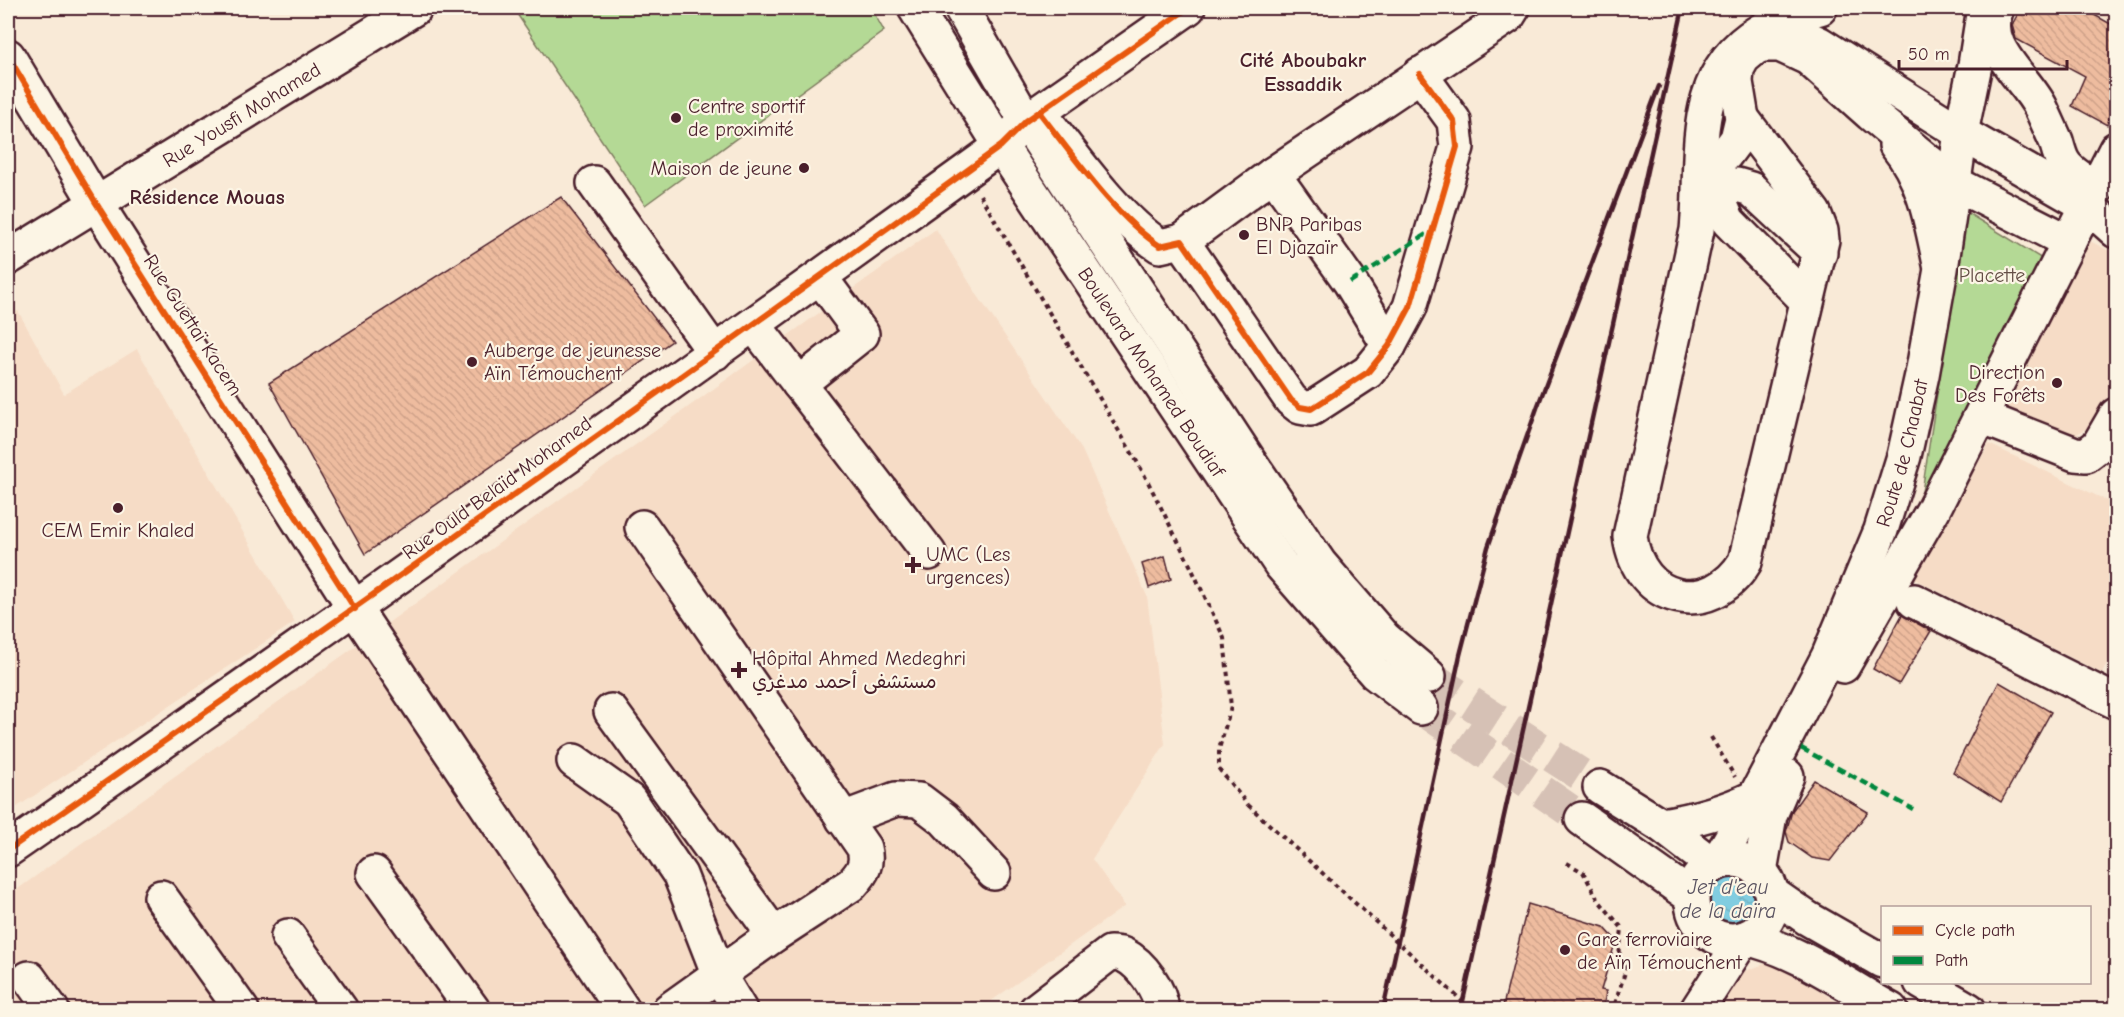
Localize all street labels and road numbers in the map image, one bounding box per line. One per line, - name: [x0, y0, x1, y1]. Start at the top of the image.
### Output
- street label: Rue Yousfi Mohamed: [158, 57, 325, 172]
- street label: Rue Guettaï Kacem: [139, 250, 247, 400]
- street label: Boulevard Mohamed Boudiaf: [1073, 263, 1231, 482]
- street label: Route de Chaabat: [1871, 376, 1933, 530]
- street label: Rue Ould Belaïd Mohamed: [398, 412, 596, 564]

